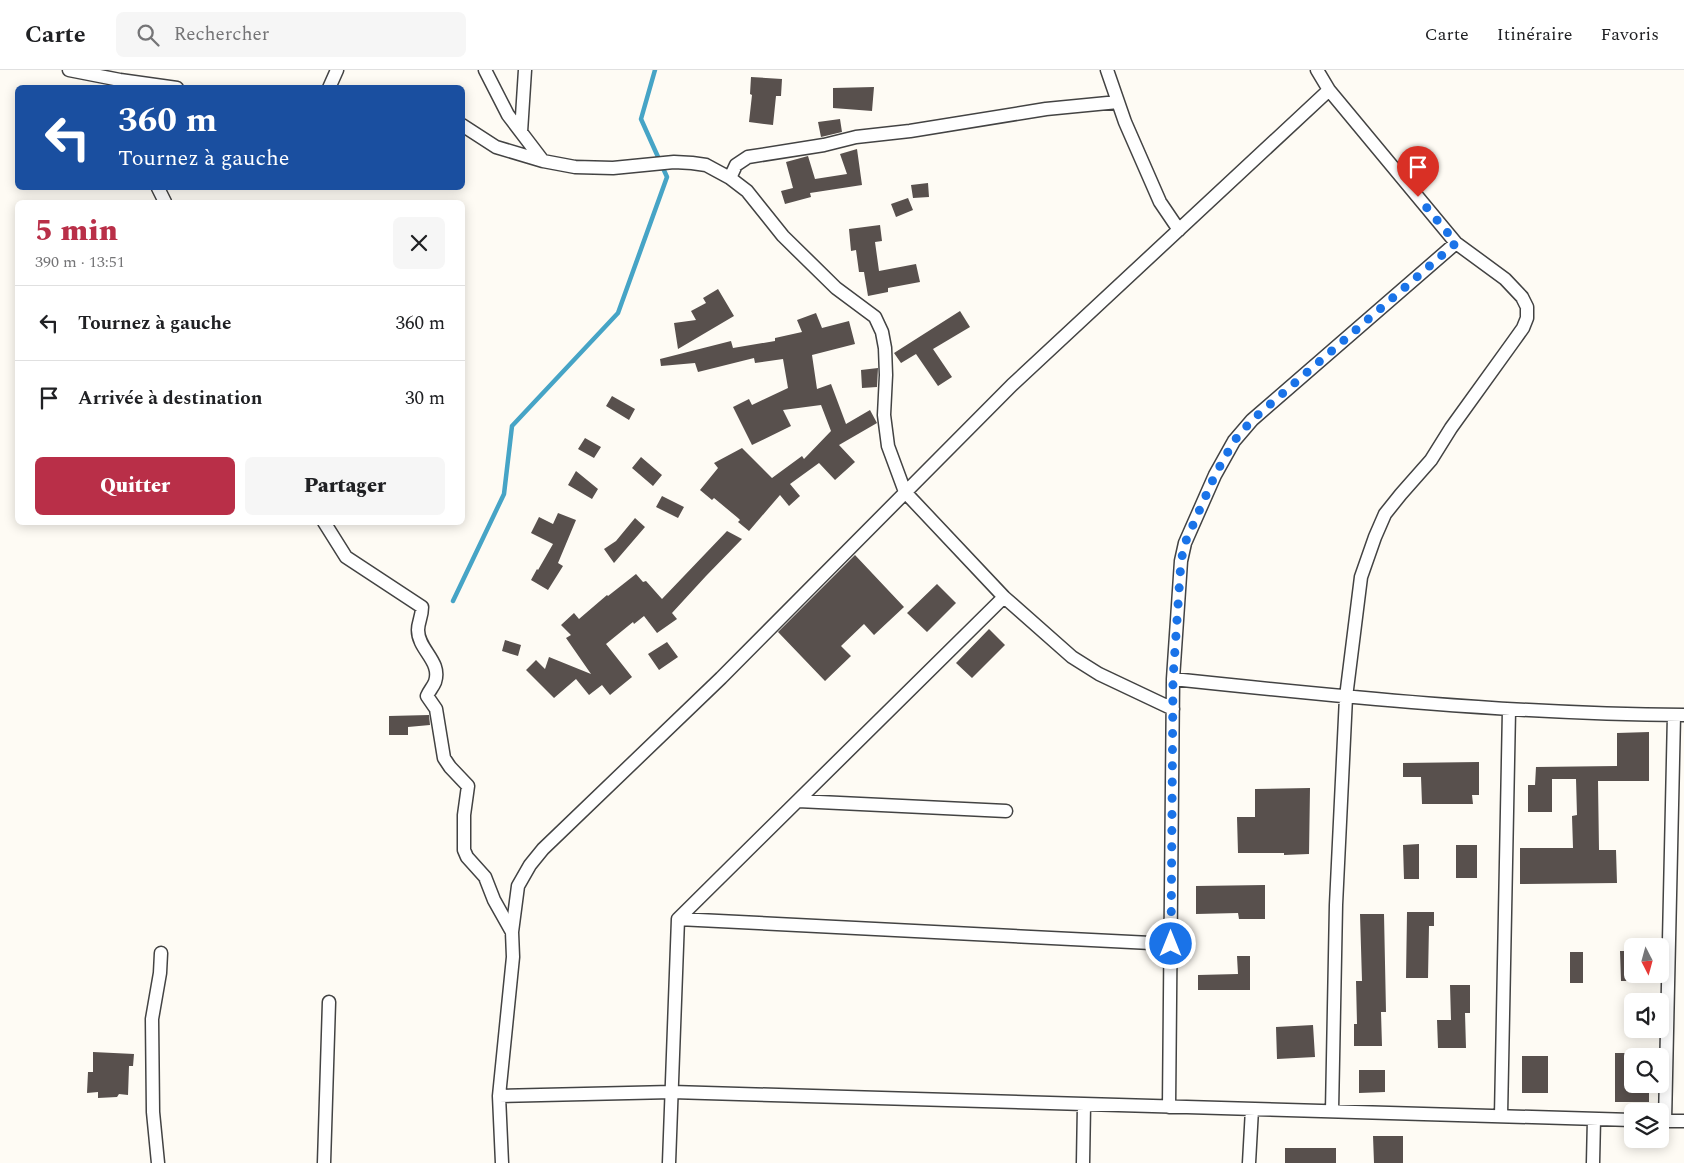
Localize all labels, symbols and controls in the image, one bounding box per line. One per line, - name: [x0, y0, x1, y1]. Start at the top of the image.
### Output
- search box: [116, 12, 466, 57]
- text: Carte: [25, 17, 86, 53]
- text: Rechercher: [174, 20, 269, 49]
- icon: search: [134, 21, 162, 49]
- text: Carte: [1425, 21, 1469, 48]
- text: Itinéraire: [1497, 21, 1573, 48]
- text: Favoris: [1601, 21, 1659, 48]
- text: 360 m: [118, 94, 217, 147]
- icon: left: [35, 105, 100, 170]
- text: Tournez à gauche: [118, 142, 289, 175]
- pin: [1397, 146, 1439, 197]
- icon: arrive: [1404, 153, 1432, 181]
- text: 5 min: [35, 208, 118, 254]
- button: close: [393, 217, 445, 269]
- text: 390 m · 13:51: [35, 250, 125, 274]
- icon: left: [35, 309, 63, 337]
- text: Tournez à gauche: [78, 309, 231, 338]
- text: 360 m: [395, 309, 445, 338]
- icon: arrive: [35, 384, 63, 412]
- text: Arrivée à destination: [78, 384, 262, 413]
- text: 30 m: [405, 384, 445, 413]
- button: Quitter: [35, 457, 235, 515]
- button: Partager: [245, 457, 445, 515]
- position arrow: [1144, 917, 1196, 969]
- north arrow: [1624, 938, 1669, 982]
- map controls: [1624, 938, 1669, 1148]
- button: sound: [1624, 993, 1669, 1038]
- button: search: [1624, 1048, 1669, 1093]
- button: layers: [1624, 1103, 1669, 1148]

